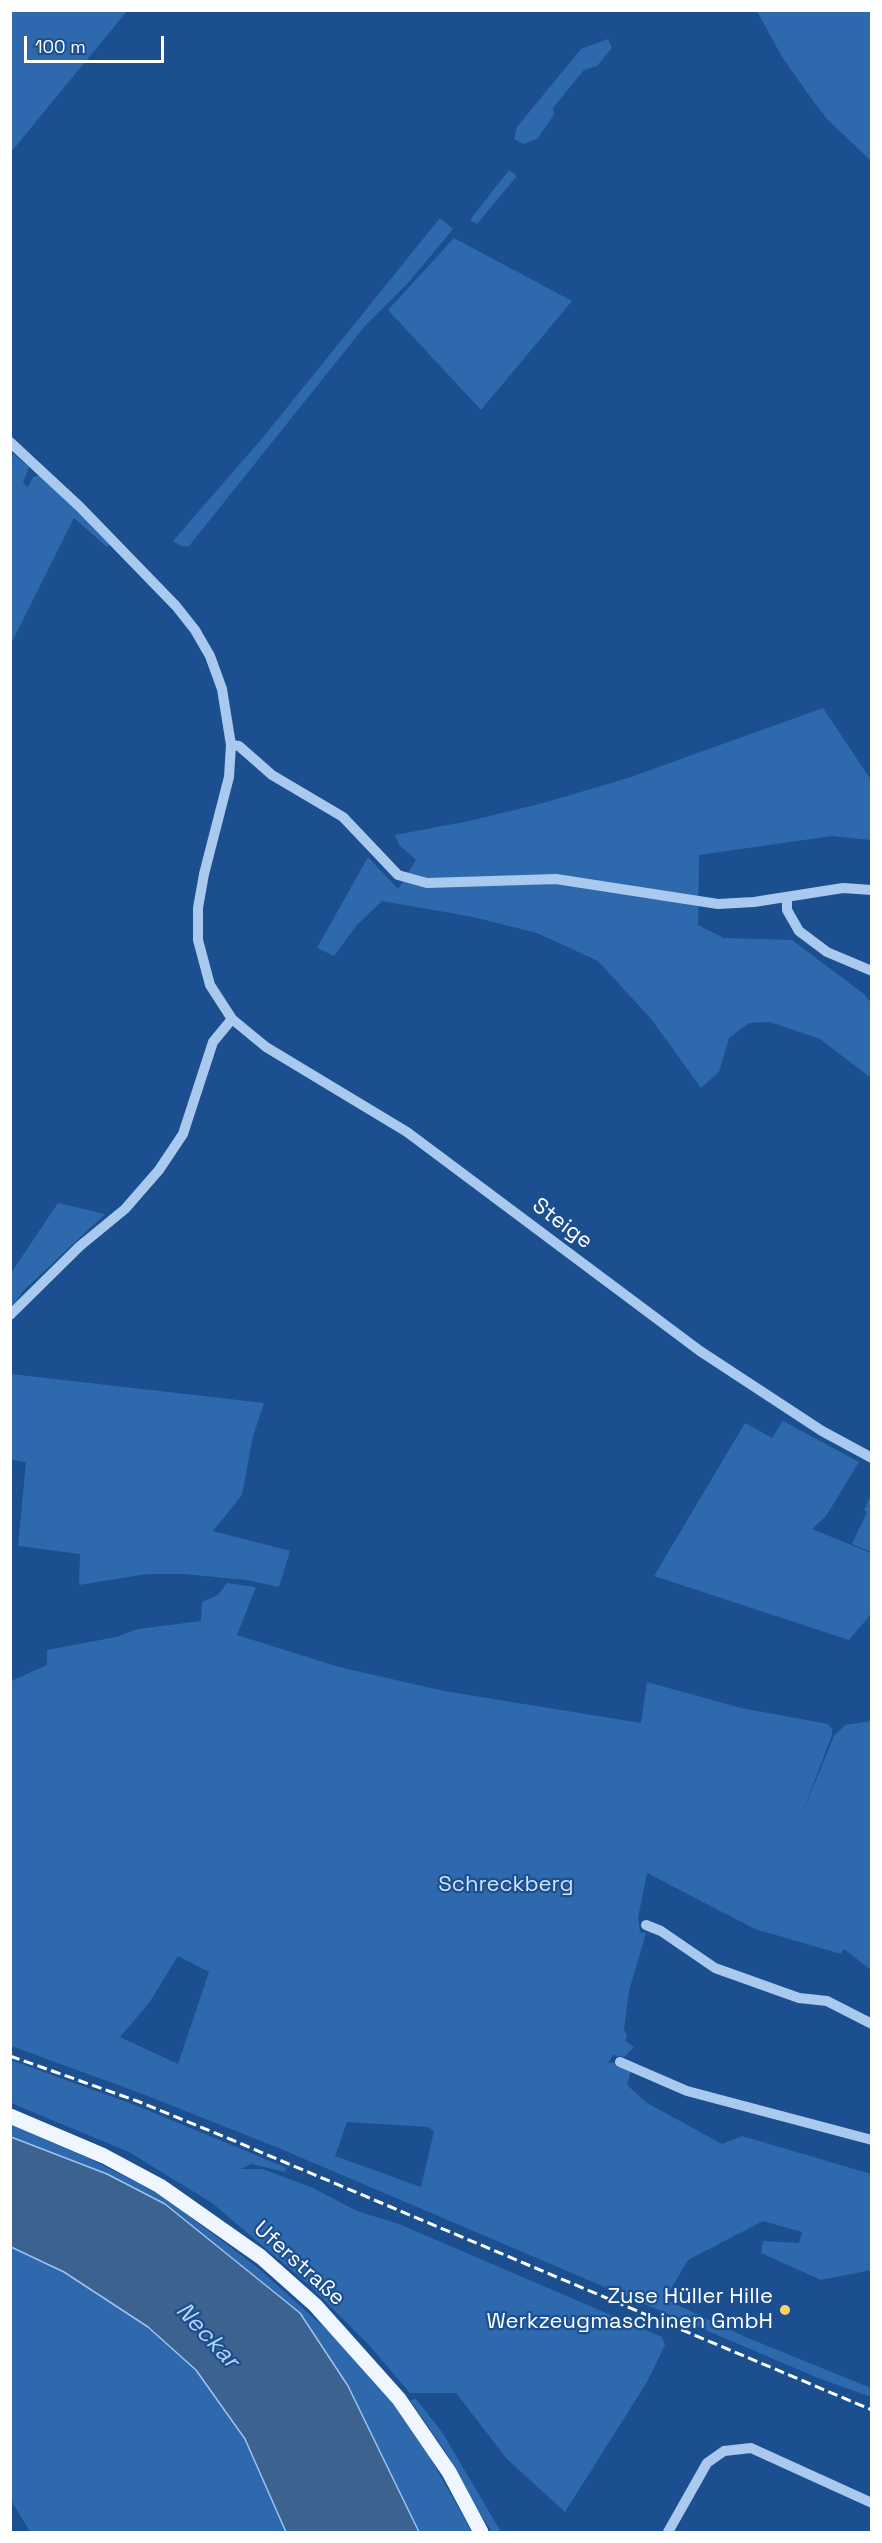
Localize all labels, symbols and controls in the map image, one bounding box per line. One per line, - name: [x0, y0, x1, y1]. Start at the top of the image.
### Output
- scale bar: [27, 24, 166, 62]
- text: 100 m: [35, 35, 86, 58]
- street label: Steige: [527, 1193, 597, 1255]
- park label: Schreckberg: [438, 1872, 574, 1898]
- street label: Uferstraße: [248, 2216, 350, 2312]
- place label: Zuse Hüller Hille Werkzeugmaschinen GmbH: [486, 2284, 773, 2336]
- water label: Neckar: [169, 2297, 245, 2375]
- marker: Zuse Hüller Hille Werkzeugmaschinen GmbH: [778, 2303, 792, 2317]

